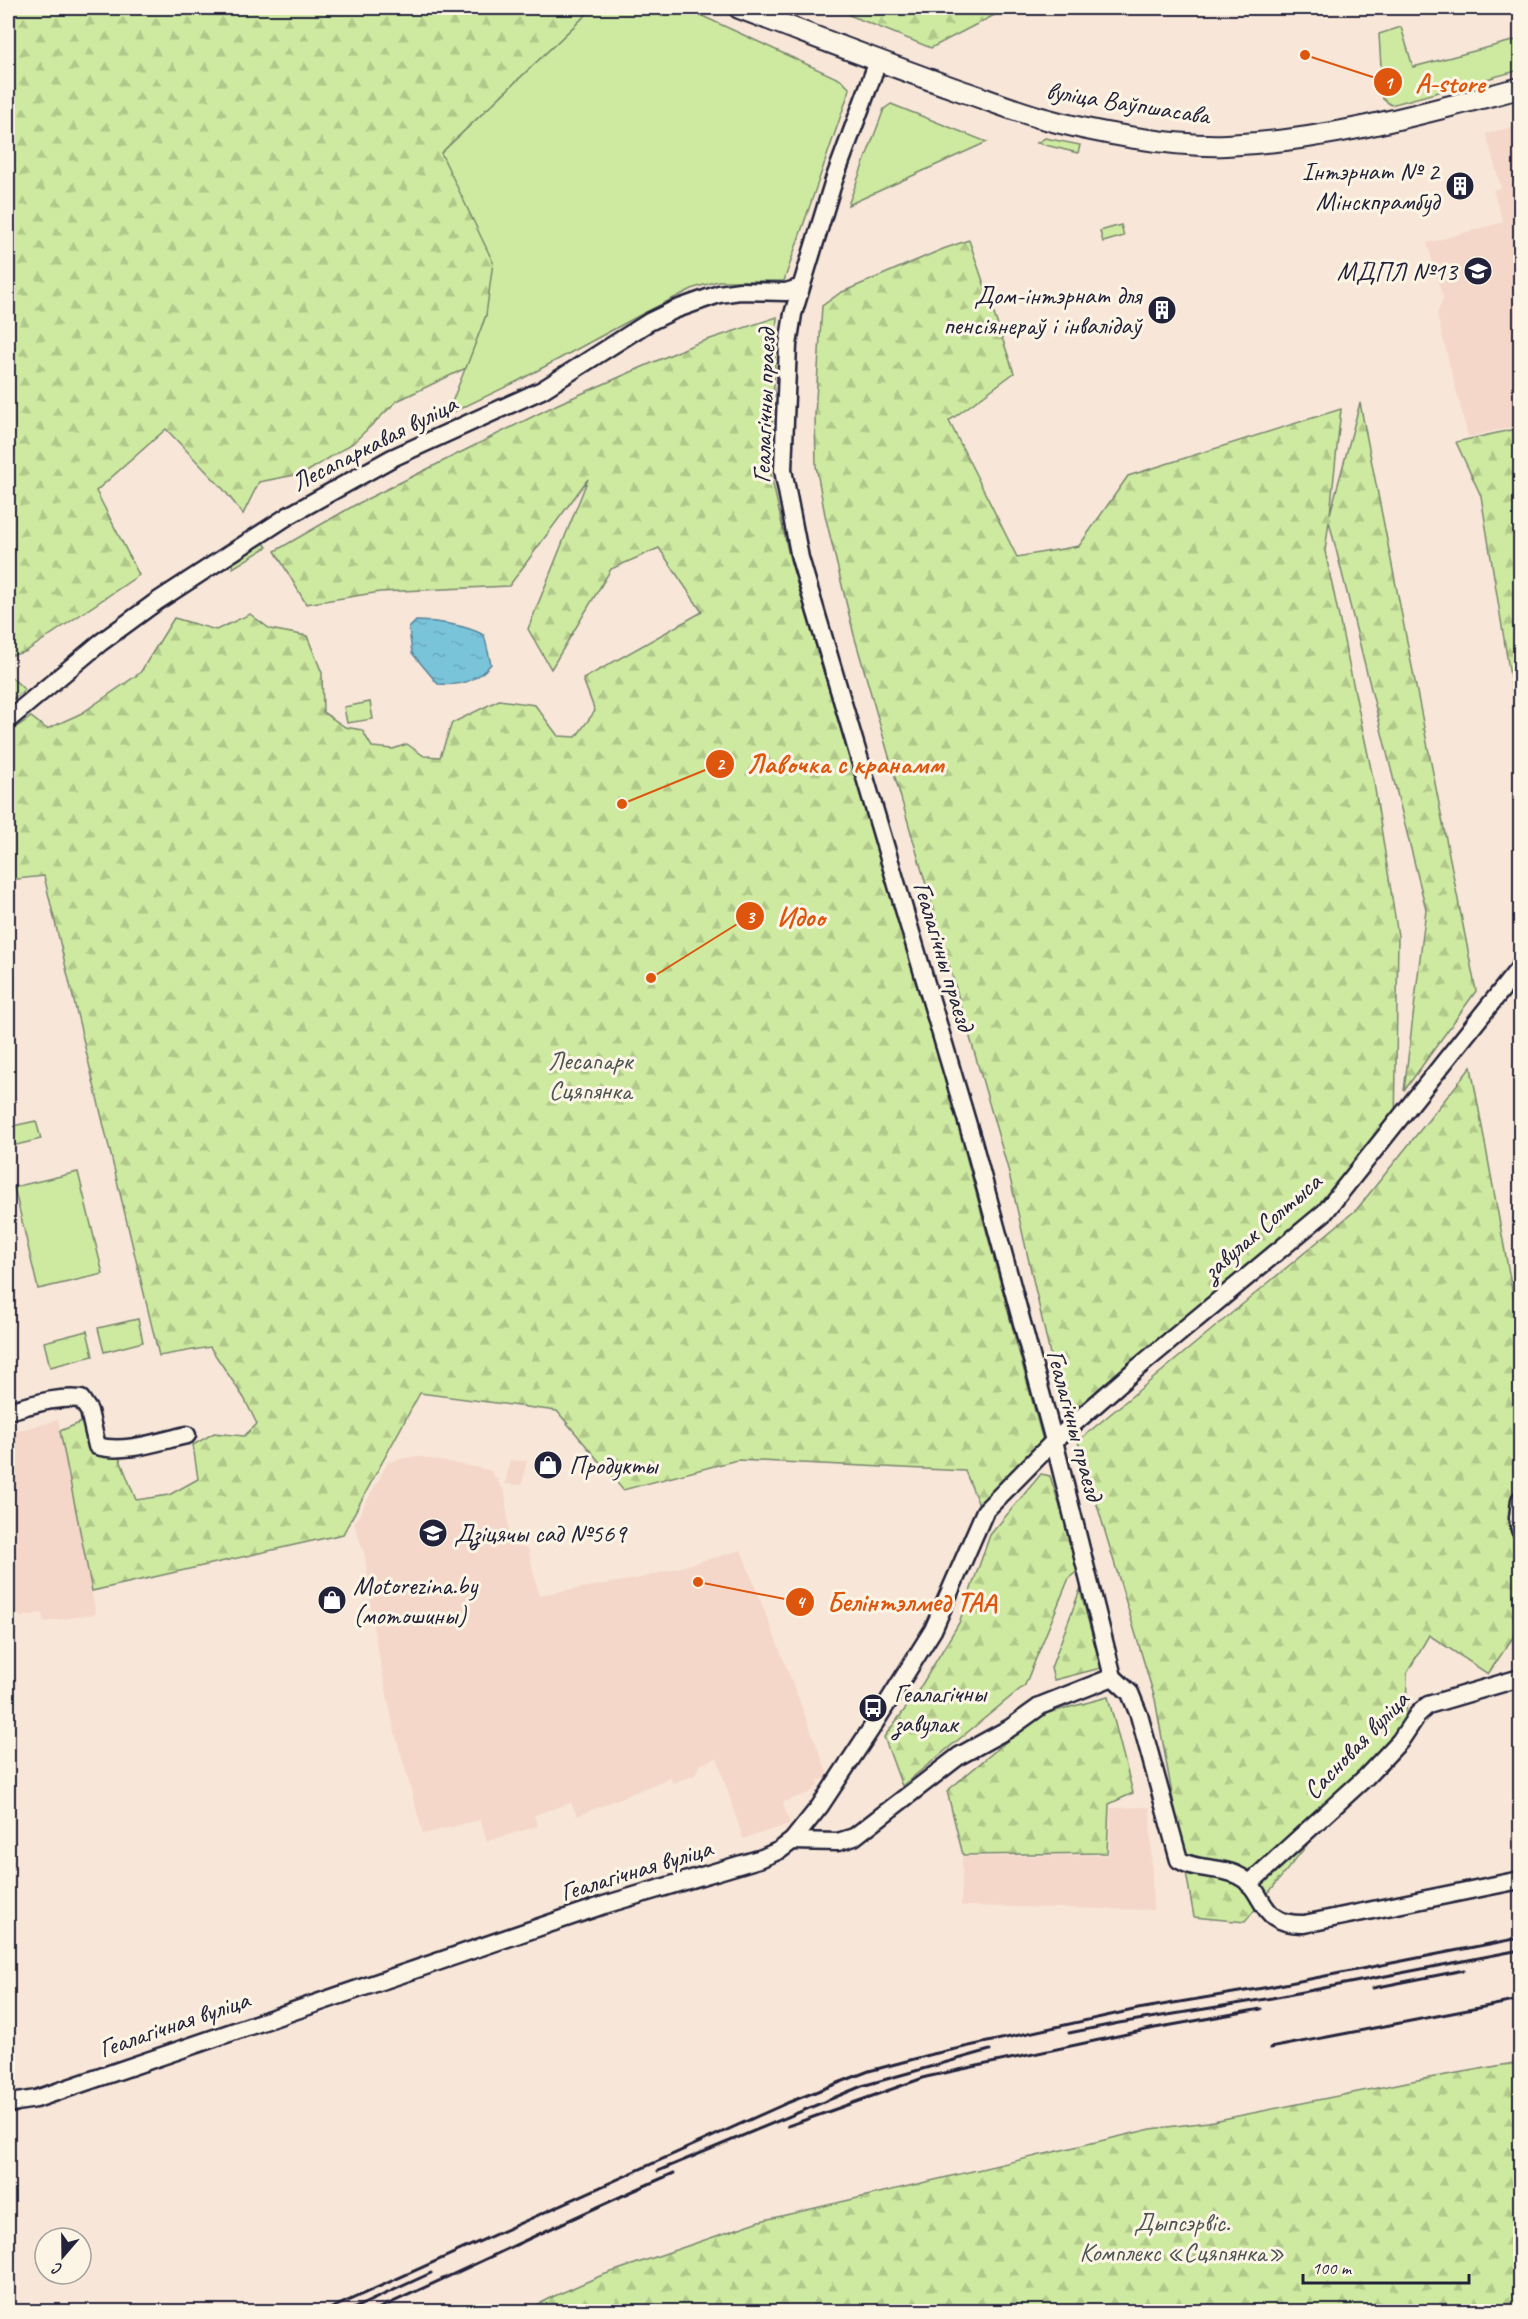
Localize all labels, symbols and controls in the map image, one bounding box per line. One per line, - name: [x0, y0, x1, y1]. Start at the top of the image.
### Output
- callout: А-store: [1373, 60, 1496, 105]
- text: А-store: [1415, 66, 1487, 100]
- text: 1: [1384, 72, 1394, 94]
- street label: вуліца Ваўпшасава: [1044, 74, 1214, 133]
- place label: Інтэрнат № 2 Мінскпрамбуд: [1302, 155, 1442, 218]
- building icon: Інтэрнат № 2 Мінскпрамбуд: [1444, 170, 1476, 202]
- place label: МДПЛ №13: [1337, 255, 1459, 288]
- school or university icon: МДПЛ №13: [1462, 255, 1494, 287]
- place label: Дом-інтэрнат для пенсіянераў і інвалідаў: [943, 279, 1144, 342]
- building icon: Дом-інтэрнат для пенсіянераў і інвалідаў: [1146, 294, 1178, 326]
- street label: Геалагічны праезд: [745, 325, 783, 484]
- street label: Лесапаркавая вуліца: [286, 386, 464, 499]
- callout: Лавочка с кранамм: [705, 741, 955, 786]
- text: Лавочка с кранамм: [747, 747, 945, 781]
- text: 2: [716, 753, 726, 775]
- street label: Геалагічны праезд: [906, 877, 983, 1037]
- callout: Идоо: [735, 894, 837, 939]
- text: Идоо: [777, 900, 827, 934]
- text: 3: [746, 906, 756, 928]
- park label: Лесапарк Сцяпянка: [548, 1044, 634, 1107]
- street label: завулак Солтыса: [1193, 1164, 1330, 1289]
- street label: Геалагічны праезд: [1039, 1346, 1112, 1507]
- shop icon: Продукты: [532, 1449, 564, 1481]
- place label: Продукты: [569, 1449, 660, 1482]
- school or university icon: Дзіцячы сад №569: [417, 1517, 449, 1549]
- place label: Дзіцячы сад №569: [454, 1517, 628, 1551]
- place label: Motorezina.by (мотошины): [353, 1569, 479, 1632]
- callout: Белінтэлмед ТАА: [785, 1579, 1009, 1624]
- shop icon: Motorezina.by (мотошины): [316, 1584, 348, 1616]
- text: Белінтэлмед ТАА: [827, 1585, 998, 1619]
- text: 4: [796, 1591, 806, 1613]
- place label: Геалагічны завулак: [891, 1677, 988, 1741]
- street label: Сасновая вуліца: [1296, 1683, 1417, 1806]
- bus stop icon: Геалагічны завулак: [857, 1692, 889, 1724]
- street label: Геалагічная вуліца: [556, 1831, 717, 1909]
- street label: Геалагічная вуліца: [94, 1982, 255, 2065]
- park label: Дыпсэрвіс. Комплекс «Сцяпянка»: [1080, 2206, 1284, 2269]
- north arrow: [33, 2226, 93, 2286]
- scale bar: [1303, 2247, 1470, 2285]
- text: 100 m: [1312, 2257, 1353, 2279]
- text: С: [49, 2258, 65, 2280]

